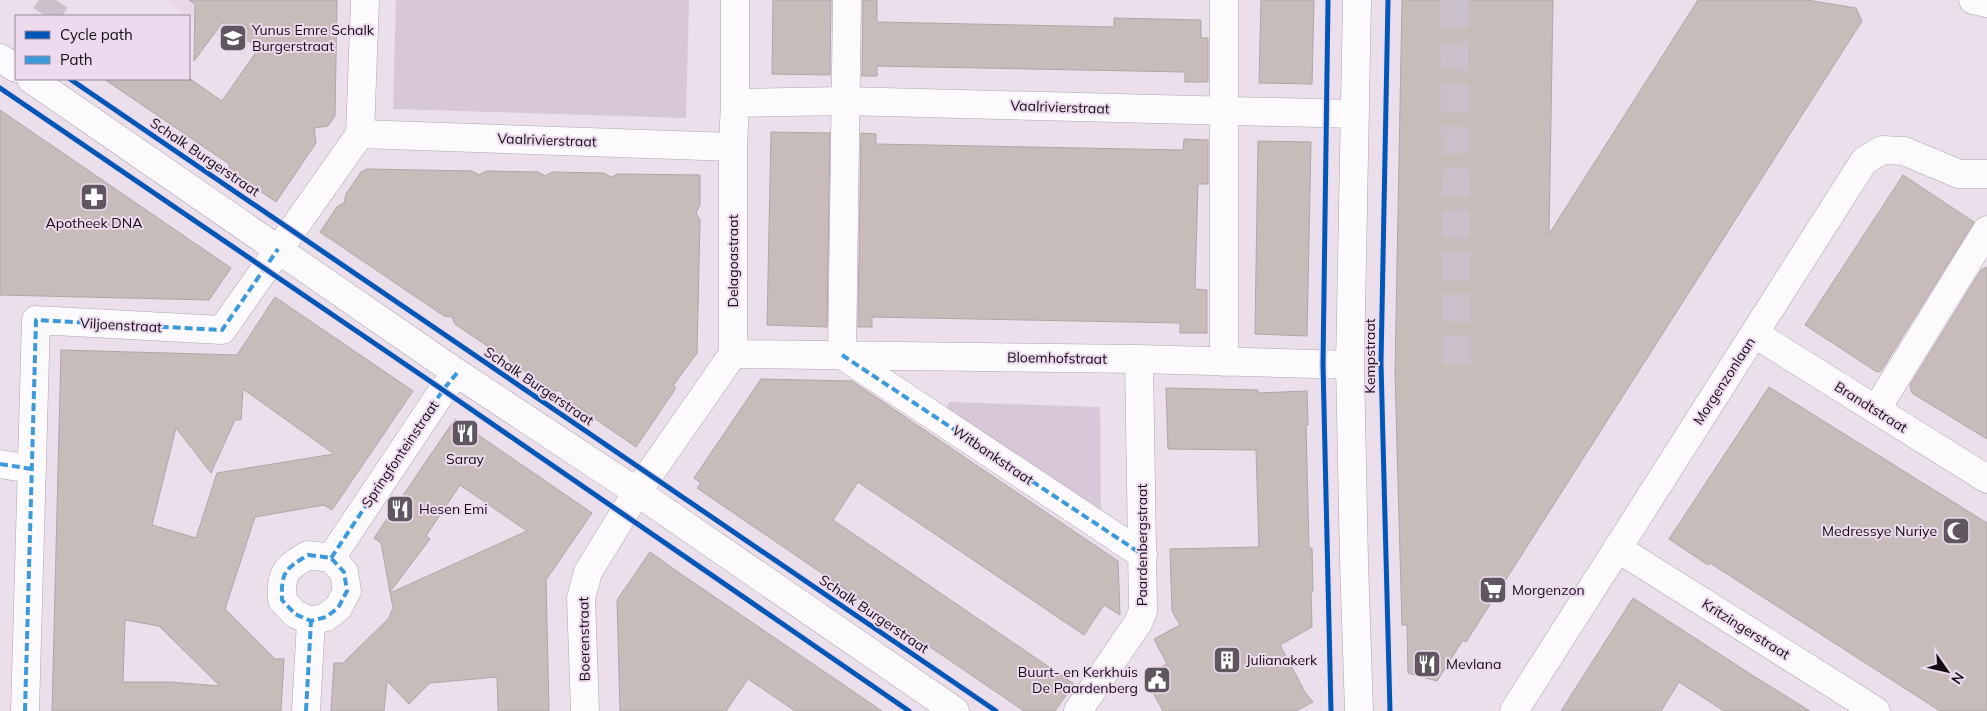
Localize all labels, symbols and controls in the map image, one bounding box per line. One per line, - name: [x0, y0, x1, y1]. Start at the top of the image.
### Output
- legend: [15, 15, 190, 80]
- place label: Yunus Emre Schalk Burgerstraat: [251, 21, 375, 55]
- school or university icon: Yunus Emre Schalk Burgerstraat: [218, 23, 248, 53]
- text: Cycle path: [60, 25, 133, 44]
- text: Path: [60, 50, 92, 69]
- street label: Vaalrivierstraat: [1010, 96, 1110, 118]
- street label: Schalk Burgerstraat: [147, 114, 263, 200]
- street label: Vaalrivierstraat: [497, 129, 597, 151]
- pharmacy icon: Apotheek DNA: [79, 182, 109, 212]
- place label: Apotheek DNA: [45, 214, 143, 232]
- street label: Delagoastraat: [724, 214, 742, 308]
- street label: Viljoenstraat: [80, 314, 163, 336]
- street label: Kempstraat: [1361, 318, 1379, 394]
- street label: Morgenzonlaan: [1689, 334, 1759, 428]
- street label: Schalk Burgerstraat: [481, 343, 597, 429]
- street label: Bloemhofstraat: [1007, 348, 1107, 368]
- street label: Brandtstraat: [1831, 377, 1911, 437]
- street label: Springfonteinstraat: [357, 397, 443, 511]
- restaurant icon: Saray: [450, 418, 480, 448]
- street label: Witbankstraat: [949, 421, 1037, 489]
- place label: Saray: [446, 450, 485, 468]
- street label: Paardenbergstraat: [1133, 484, 1151, 606]
- restaurant icon: Hesen Emi: [385, 494, 415, 524]
- place label: Hesen Emi: [419, 500, 488, 518]
- mosque icon: Medressye Nuriye: [1941, 516, 1971, 546]
- place label: Medressye Nuriye: [1822, 522, 1937, 540]
- street label: Schalk Burgerstraat: [816, 571, 932, 657]
- supermarket icon: Morgenzon: [1478, 575, 1508, 605]
- place label: Morgenzon: [1512, 581, 1585, 599]
- street label: Kritzingerstraat: [1699, 595, 1793, 663]
- street label: Boerenstraat: [574, 597, 594, 681]
- building icon: Julianakerk: [1212, 645, 1242, 675]
- north arrow: [1922, 646, 1972, 696]
- restaurant icon: Mevlana: [1412, 649, 1442, 679]
- place label: Julianakerk: [1246, 651, 1318, 669]
- place label: Mevlana: [1446, 655, 1501, 673]
- place label: Buurt- en Kerkhuis De Paardenberg: [1018, 663, 1138, 697]
- public building icon: Buurt- en Kerkhuis De Paardenberg: [1142, 665, 1172, 695]
- text: N: [1947, 669, 1968, 688]

